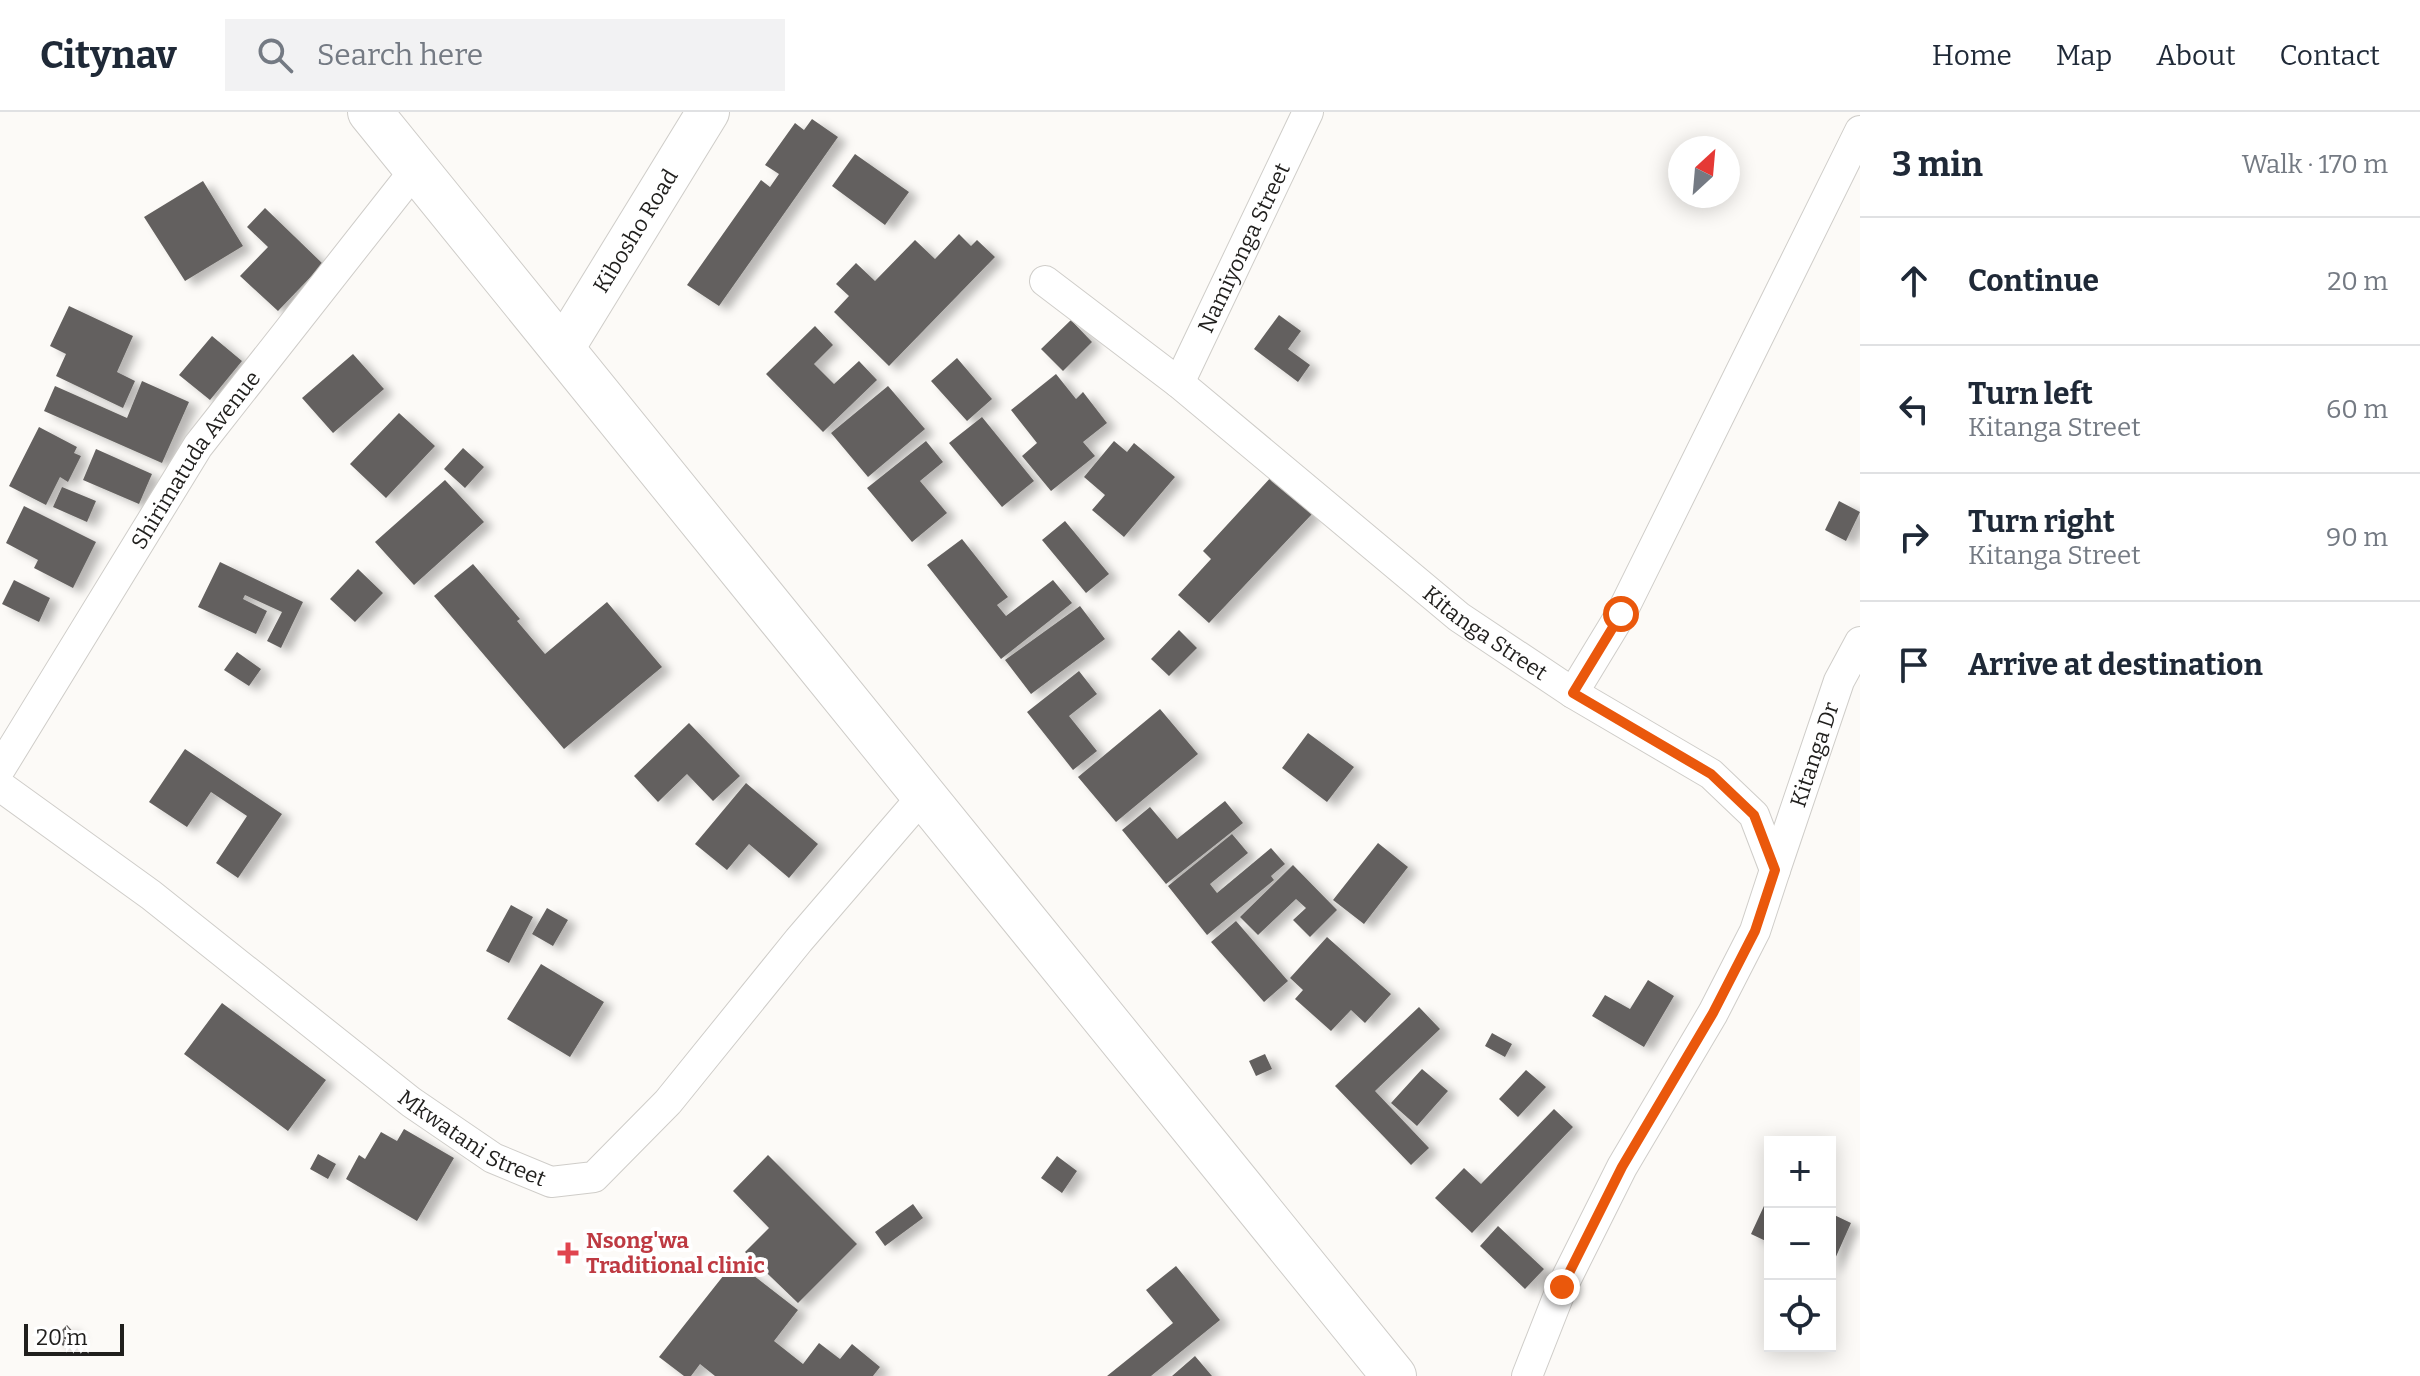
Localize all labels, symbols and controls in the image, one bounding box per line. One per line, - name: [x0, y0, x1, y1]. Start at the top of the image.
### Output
- search box: [225, 19, 785, 91]
- text: Citynav: [40, 32, 177, 78]
- icon: search: [253, 33, 297, 77]
- text: Search here: [317, 37, 483, 73]
- text: Home: [1932, 39, 2012, 72]
- text: Map: [2056, 39, 2112, 72]
- text: About: [2156, 39, 2236, 72]
- text: Contact: [2280, 39, 2380, 72]
- north arrow: [1668, 136, 1740, 208]
- text: 3 min: [1892, 144, 1983, 185]
- text: Walk · 170 m: [2242, 149, 2388, 180]
- street label: Namiyonga Street: [1192, 158, 1295, 337]
- street label: Kibosho Road: [587, 164, 683, 297]
- icon: ahead: [1892, 259, 1936, 303]
- text: Continue: [1968, 263, 2099, 299]
- text: 20 m: [2327, 266, 2388, 297]
- street label: Shirimatuda Avenue: [125, 365, 266, 554]
- text: Turn left: [1968, 376, 2093, 412]
- icon: left: [1892, 387, 1936, 431]
- text: 60 m: [2326, 394, 2388, 425]
- text: Kitanga Street: [1968, 412, 2141, 443]
- text: Turn right: [1968, 504, 2115, 540]
- icon: right: [1892, 515, 1936, 559]
- text: 90 m: [2326, 522, 2388, 553]
- text: Kitanga Street: [1968, 540, 2141, 571]
- street label: Kitanga Street: [1418, 579, 1553, 686]
- route start: [1603, 596, 1639, 632]
- icon: arrive: [1892, 643, 1936, 687]
- text: Arrive at destination: [1968, 647, 2263, 683]
- street label: Kitanga Dr: [1784, 698, 1845, 810]
- street label: Mkwatani Street: [393, 1084, 550, 1192]
- map controls: [1764, 1136, 1836, 1352]
- button: +: [1764, 1136, 1836, 1208]
- button: −: [1764, 1208, 1836, 1280]
- place label: Nsong'wa Traditional clinic: [586, 1227, 765, 1279]
- marker: Nsong'wa Traditional clinic: [557, 1242, 579, 1264]
- route end: [1544, 1269, 1580, 1305]
- button: locate: [1764, 1280, 1836, 1352]
- scale bar: [24, 1320, 124, 1356]
- text: 20 m: [36, 1324, 87, 1351]

